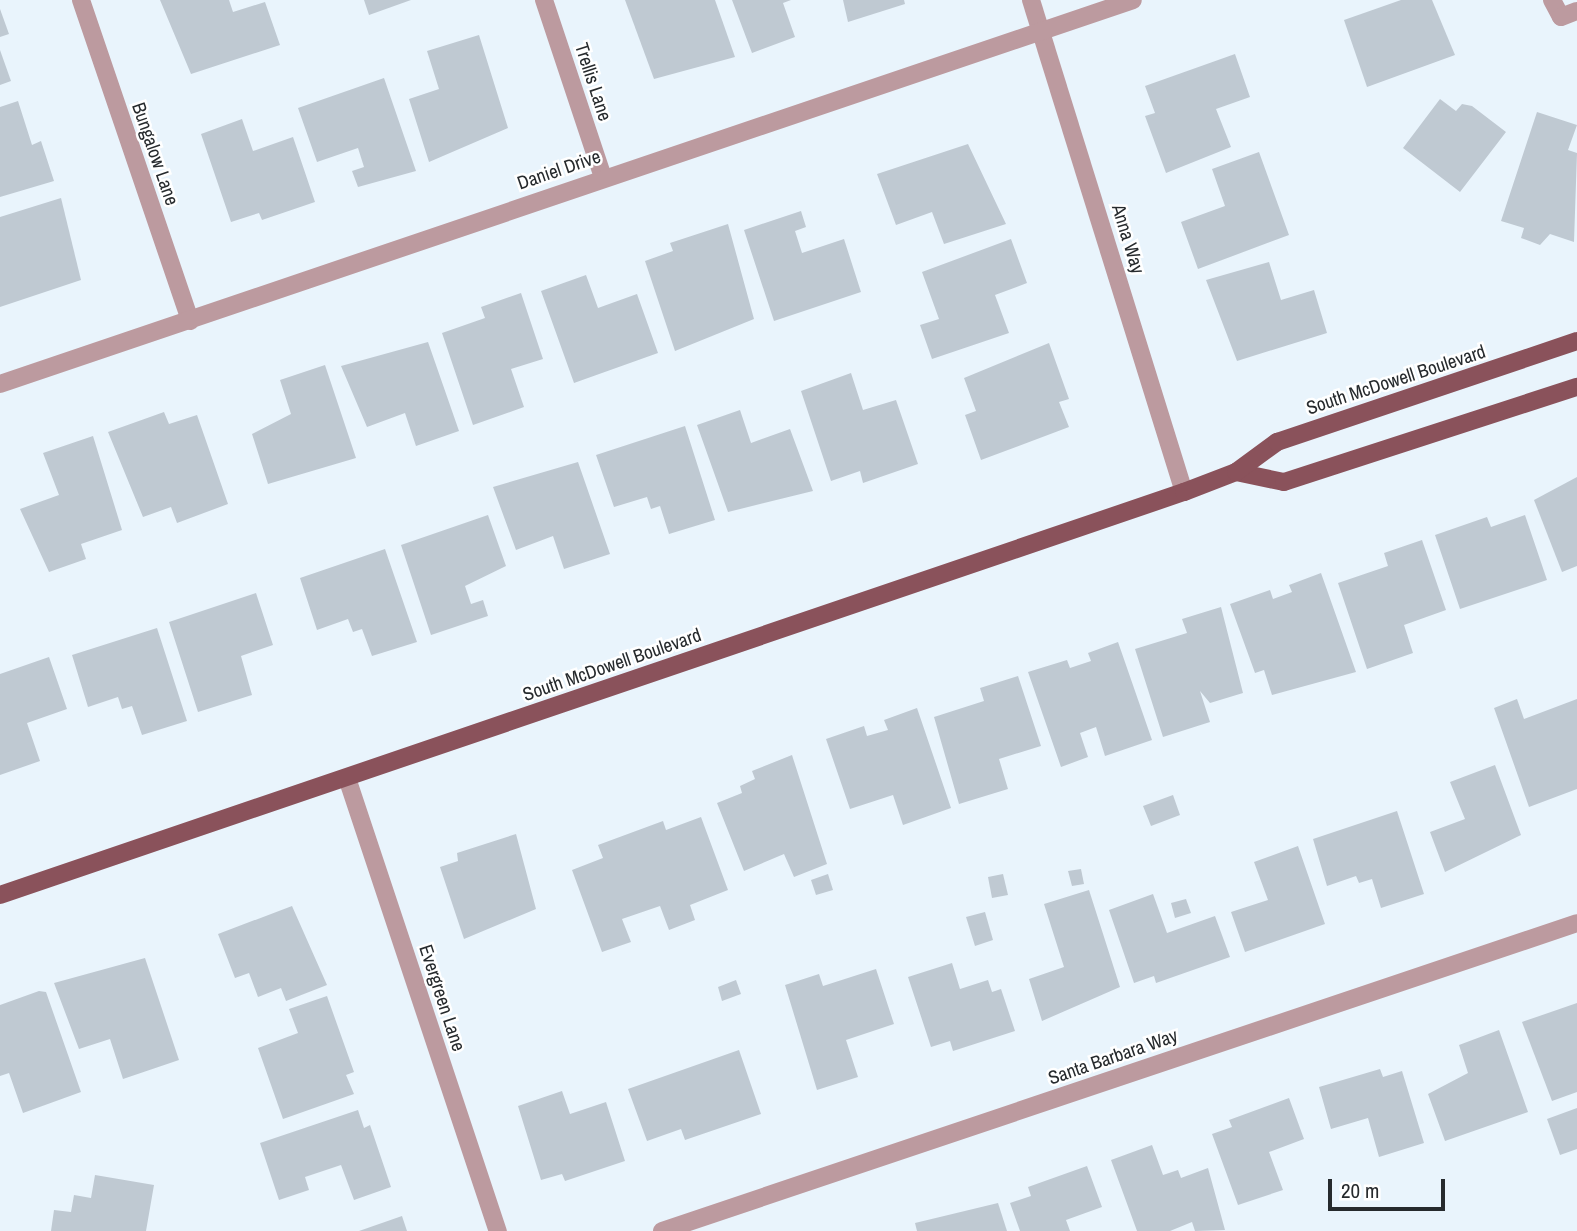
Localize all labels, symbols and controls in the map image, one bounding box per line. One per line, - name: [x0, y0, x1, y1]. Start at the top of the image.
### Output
- street label: Trellis Lane: [570, 40, 616, 124]
- street label: Bungalow Lane: [127, 100, 183, 208]
- street label: Daniel Drive: [514, 145, 604, 195]
- street label: Anna Way: [1107, 202, 1149, 276]
- street label: South McDowell Boulevard: [1304, 340, 1488, 420]
- street label: South McDowell Boulevard: [520, 624, 704, 706]
- street label: Evergreen Lane: [414, 942, 470, 1054]
- street label: Santa Barbara Way: [1045, 1024, 1181, 1090]
- scale bar: [1332, 1164, 1449, 1208]
- text: 20 m: [1341, 1176, 1379, 1205]

